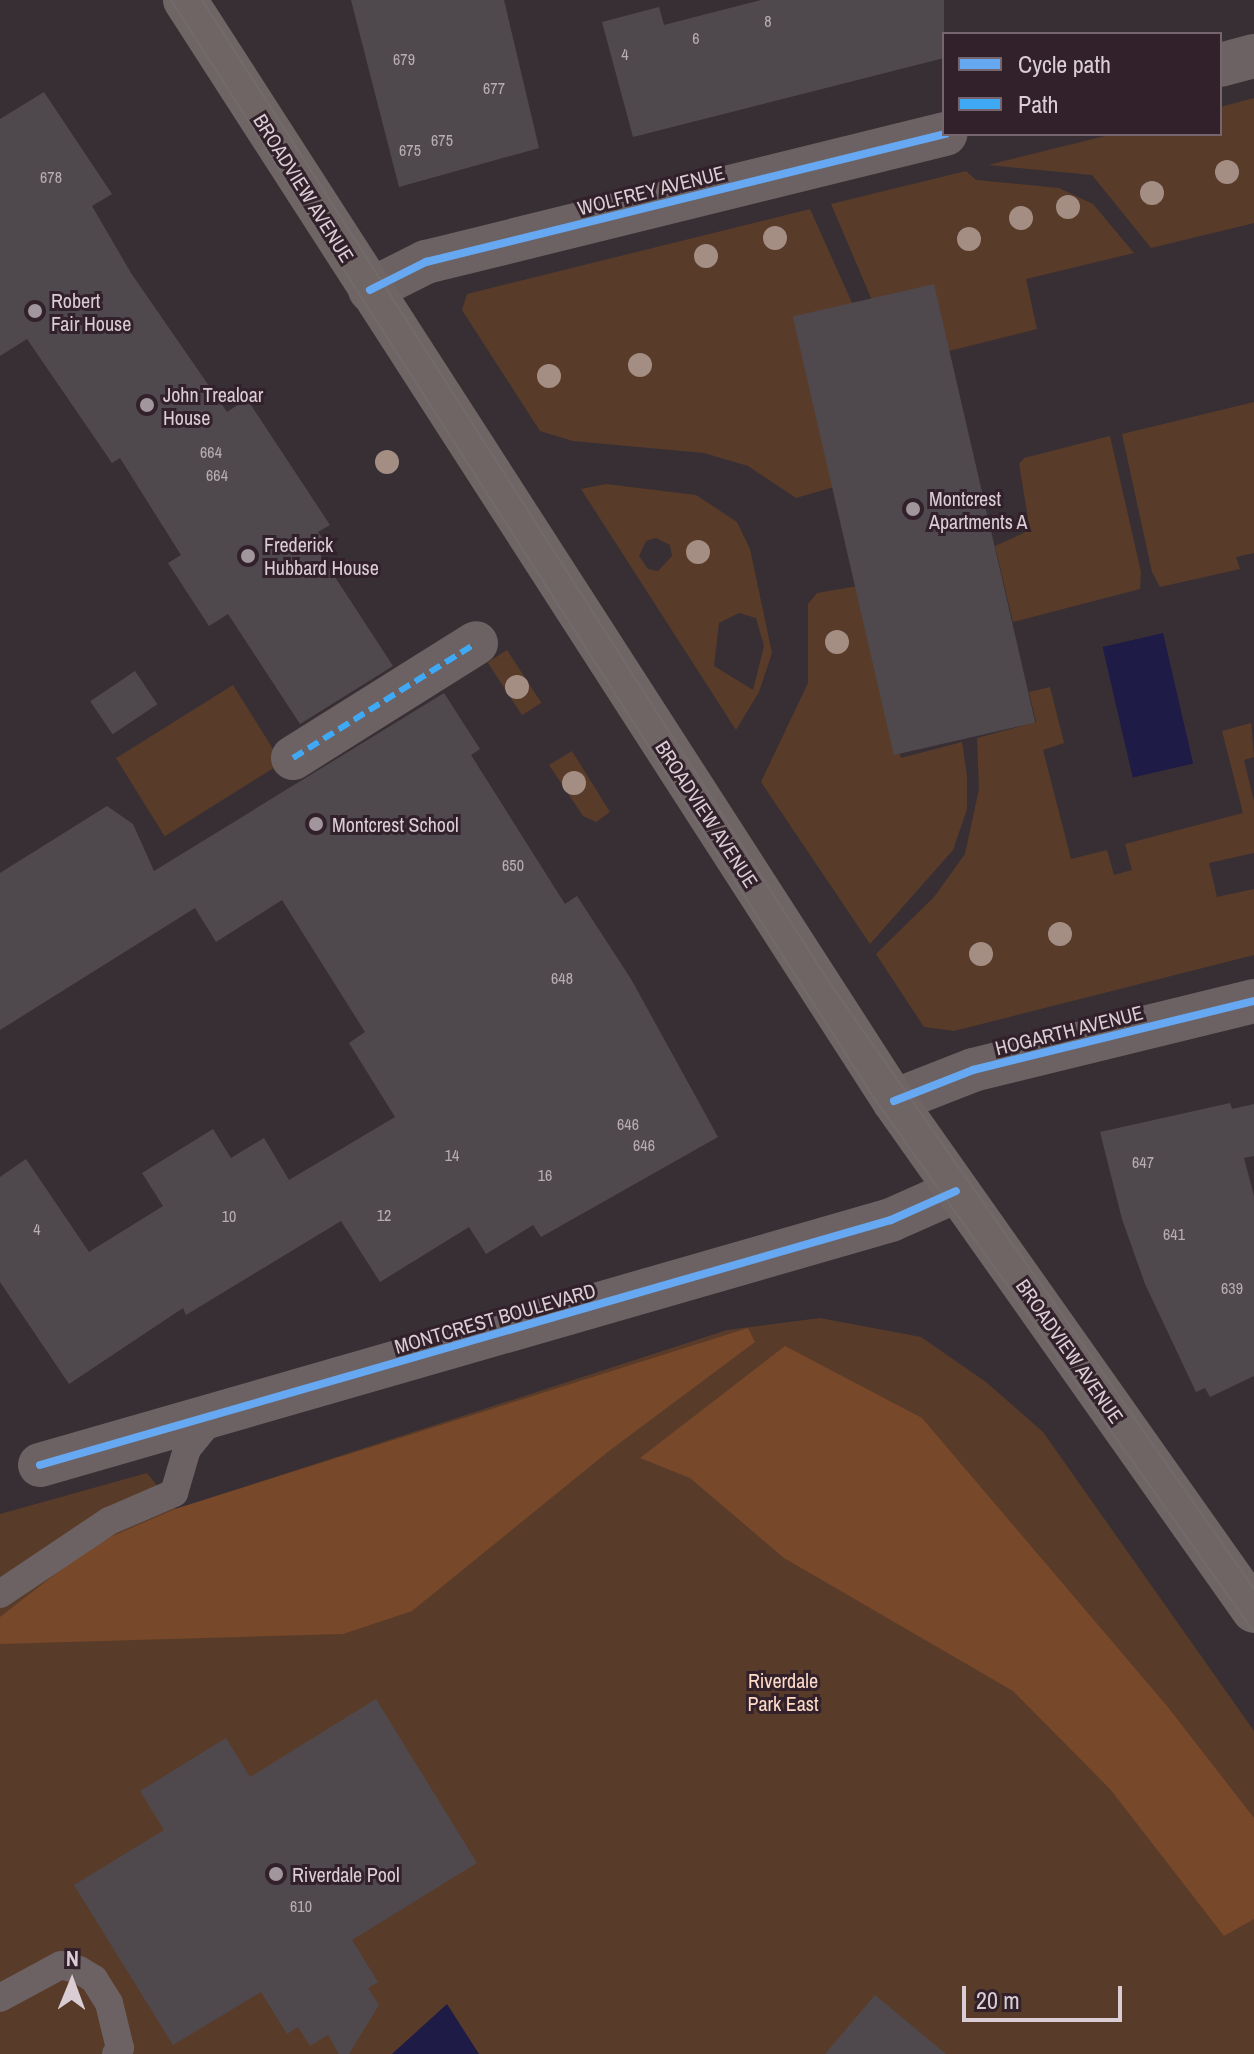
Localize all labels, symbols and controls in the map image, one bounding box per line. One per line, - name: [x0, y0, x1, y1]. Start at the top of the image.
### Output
- house number: 8: [764, 11, 772, 31]
- house number: 6: [692, 28, 700, 48]
- legend: [942, 32, 1222, 136]
- house number: 4: [621, 44, 629, 64]
- text: Cycle path: [1018, 48, 1111, 80]
- house number: 679: [393, 49, 415, 69]
- house number: 677: [483, 78, 505, 98]
- text: Path: [1018, 88, 1059, 120]
- street label: BROADVIEW AVENUE: [249, 109, 359, 267]
- house number: 675: [431, 130, 453, 150]
- house number: 675: [399, 140, 421, 160]
- street label: WOLFREY AVENUE: [574, 160, 728, 220]
- house number: 678: [40, 167, 62, 187]
- place label: Robert Fair House: [51, 288, 131, 335]
- marker: Robert Fair House: [26, 302, 44, 320]
- place label: John Trealoar House: [163, 382, 264, 429]
- marker: John Trealoar House: [138, 396, 156, 414]
- house number: 664: [200, 442, 222, 462]
- house number: 664: [206, 465, 228, 485]
- place label: Montcrest Apartments A: [929, 486, 1028, 533]
- marker: Montcrest Apartments A: [904, 500, 922, 518]
- place label: Frederick Hubbard House: [264, 532, 379, 579]
- marker: Frederick Hubbard House: [239, 547, 257, 565]
- street label: BROADVIEW AVENUE: [650, 736, 764, 892]
- place label: Montcrest School: [332, 812, 459, 836]
- marker: Montcrest School: [307, 815, 325, 833]
- house number: 650: [502, 855, 524, 875]
- house number: 648: [551, 968, 573, 988]
- street label: HOGARTH AVENUE: [992, 1000, 1146, 1060]
- house number: 646: [617, 1114, 639, 1134]
- house number: 646: [633, 1135, 655, 1155]
- house number: 14: [445, 1145, 459, 1165]
- house number: 647: [1132, 1152, 1154, 1172]
- house number: 16: [538, 1165, 552, 1185]
- house number: 12: [377, 1205, 391, 1225]
- house number: 10: [222, 1206, 236, 1226]
- house number: 4: [33, 1219, 41, 1239]
- house number: 641: [1163, 1224, 1185, 1244]
- street label: BROADVIEW AVENUE: [1011, 1274, 1129, 1428]
- street label: MONTCREST BOULEVARD: [392, 1278, 598, 1358]
- house number: 639: [1221, 1278, 1243, 1298]
- park label: Riverdale Park East: [747, 1668, 819, 1715]
- place label: Riverdale Pool: [292, 1862, 400, 1886]
- marker: Riverdale Pool: [267, 1865, 285, 1883]
- house number: 610: [290, 1896, 312, 1916]
- north arrow: [32, 1942, 112, 2022]
- text: N: [66, 1943, 79, 1973]
- scale bar: [966, 1970, 1126, 2020]
- text: 20 m: [976, 1984, 1020, 2016]

